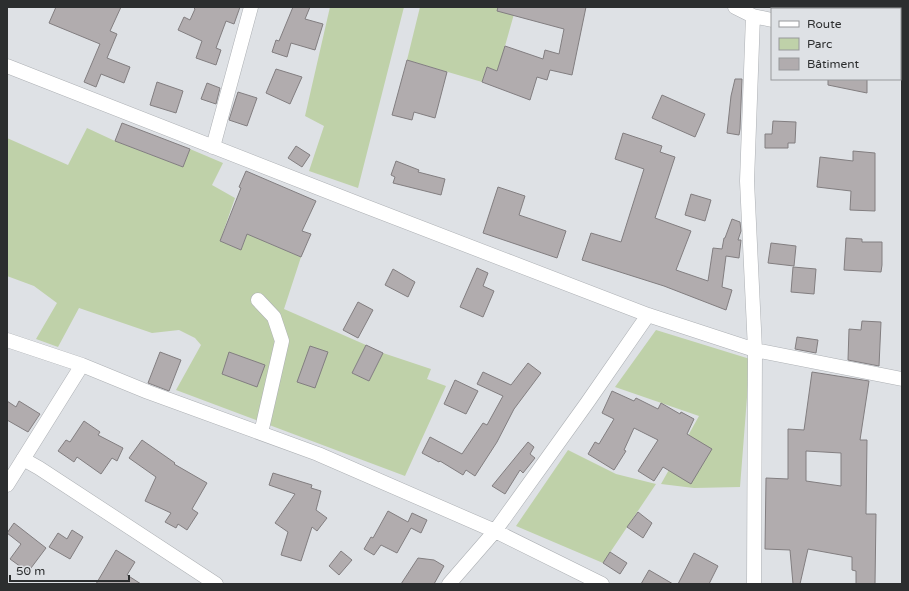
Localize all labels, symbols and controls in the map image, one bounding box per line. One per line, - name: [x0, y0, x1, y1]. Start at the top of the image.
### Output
- legend: [771, 8, 901, 80]
- text: Route: [807, 17, 842, 31]
- text: Parc: [807, 37, 832, 51]
- text: Bâtiment: [807, 57, 859, 71]
- scale bar: [10, 557, 129, 583]
- text: 50 m: [16, 564, 45, 578]

